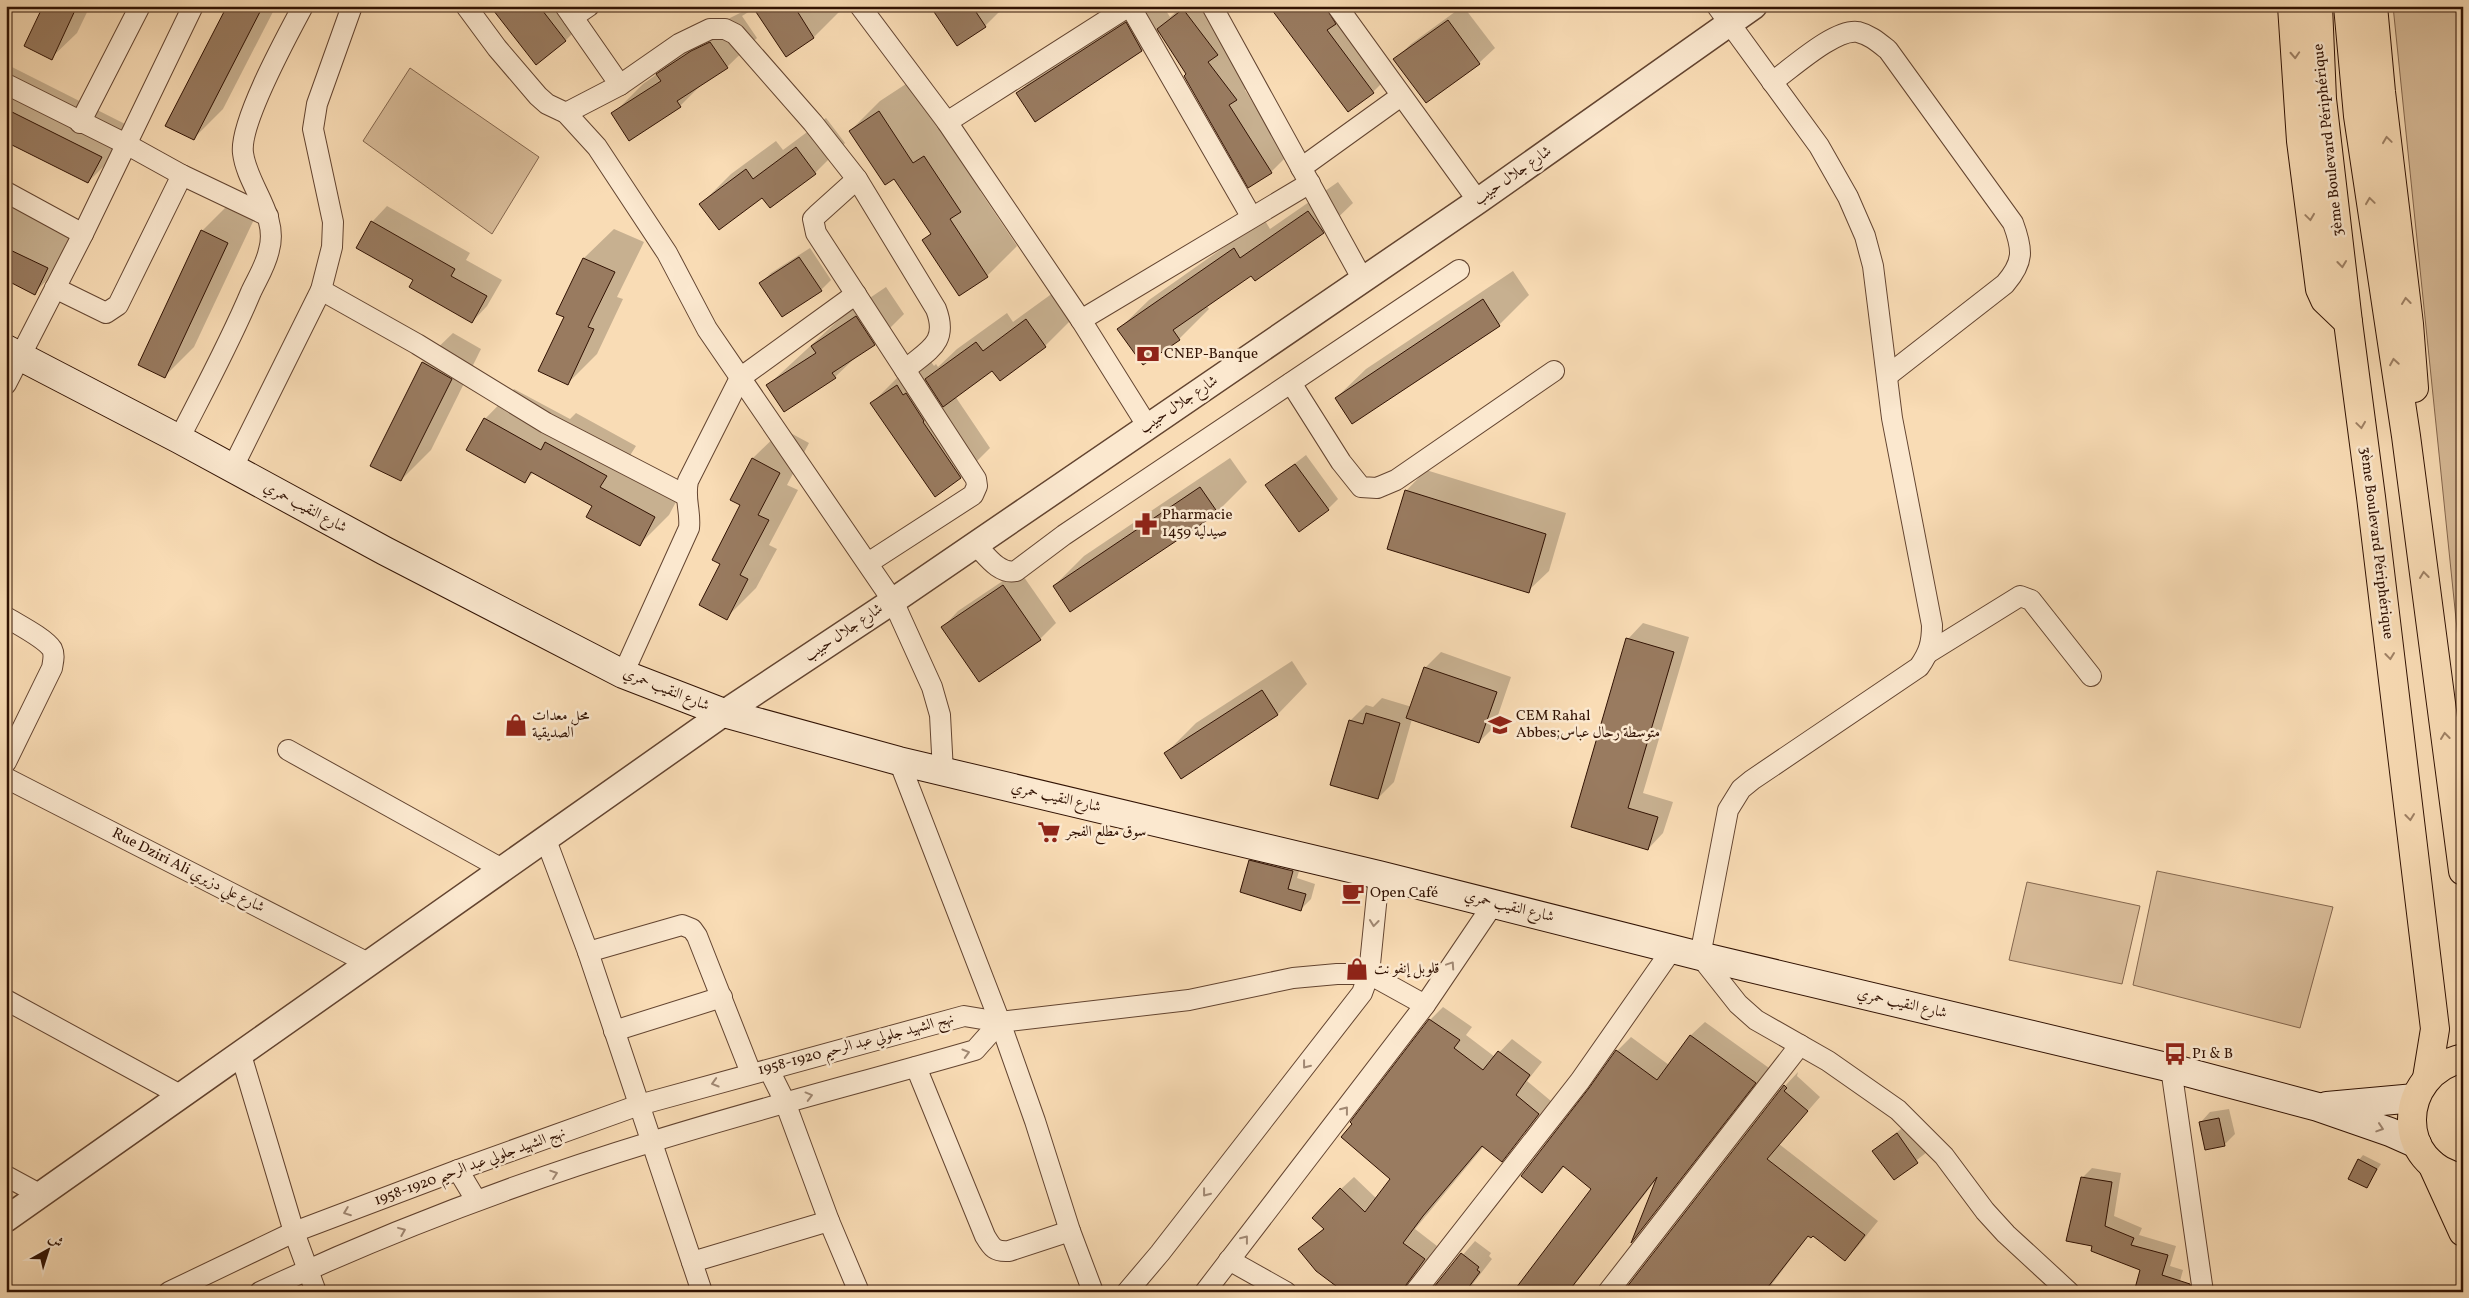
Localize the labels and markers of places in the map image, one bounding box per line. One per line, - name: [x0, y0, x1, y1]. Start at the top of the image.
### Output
- bank icon: CNEP-Banque: [1135, 341, 1161, 367]
- place label: CNEP-Banque: [1164, 344, 1258, 365]
- place label: Pharmacie 1459 صيدلية: [1162, 505, 1233, 543]
- pharmacy icon: Pharmacie 1459 صيدلية: [1133, 511, 1159, 537]
- place label: محل معدات الصديقية: [532, 706, 589, 744]
- place label: CEM Rahal Abbes;متوسطة رحال عباس: [1516, 706, 1660, 744]
- shop icon: محل معدات الصديقية: [503, 712, 529, 738]
- school or university icon: CEM Rahal Abbes;متوسطة رحال عباس: [1487, 712, 1513, 738]
- supermarket icon: سوق مطلع الفجر: [1036, 819, 1062, 845]
- place label: سوق مطلع الفجر: [1064, 822, 1146, 845]
- cafe icon: Open Café: [1340, 880, 1366, 906]
- place label: Open Café: [1370, 883, 1438, 904]
- shop icon: قلوبل إنفو نت: [1344, 956, 1370, 982]
- place label: قلوبل إنفو نت: [1374, 959, 1439, 980]
- bus stop icon: P1 & B: [2162, 1041, 2188, 1067]
- place label: P1 & B: [2192, 1044, 2233, 1065]

